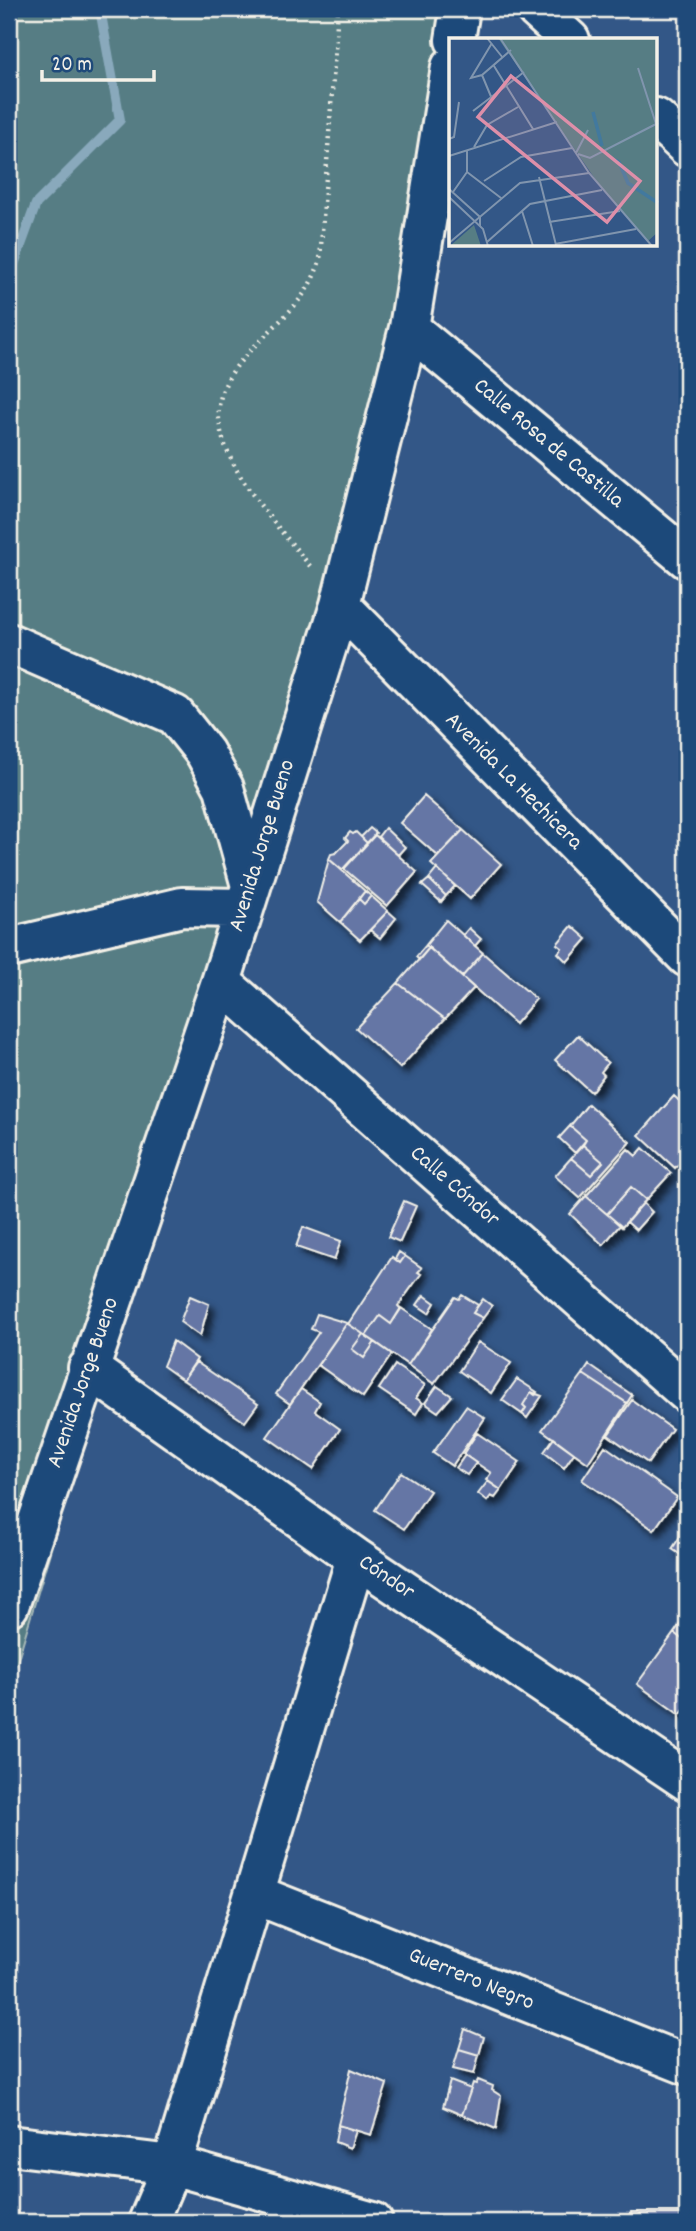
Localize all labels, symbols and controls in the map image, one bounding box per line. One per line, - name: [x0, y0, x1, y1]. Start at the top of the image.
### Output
- scale bar: [42, 38, 154, 82]
- inset map: [449, 38, 658, 247]
- text: 20 m: [52, 51, 92, 81]
- street label: Calle Rosa de Castilla: [465, 371, 632, 518]
- street label: Avenida La Hechicera: [436, 705, 591, 860]
- street label: Avenida Jorge Bueno: [221, 756, 305, 936]
- street label: Calle Cóndor: [402, 1138, 507, 1236]
- street label: Avenida Jorge Bueno: [39, 1293, 129, 1473]
- street label: Cóndor: [351, 1547, 421, 1609]
- street label: Guerrero Negro: [403, 1940, 539, 2020]

